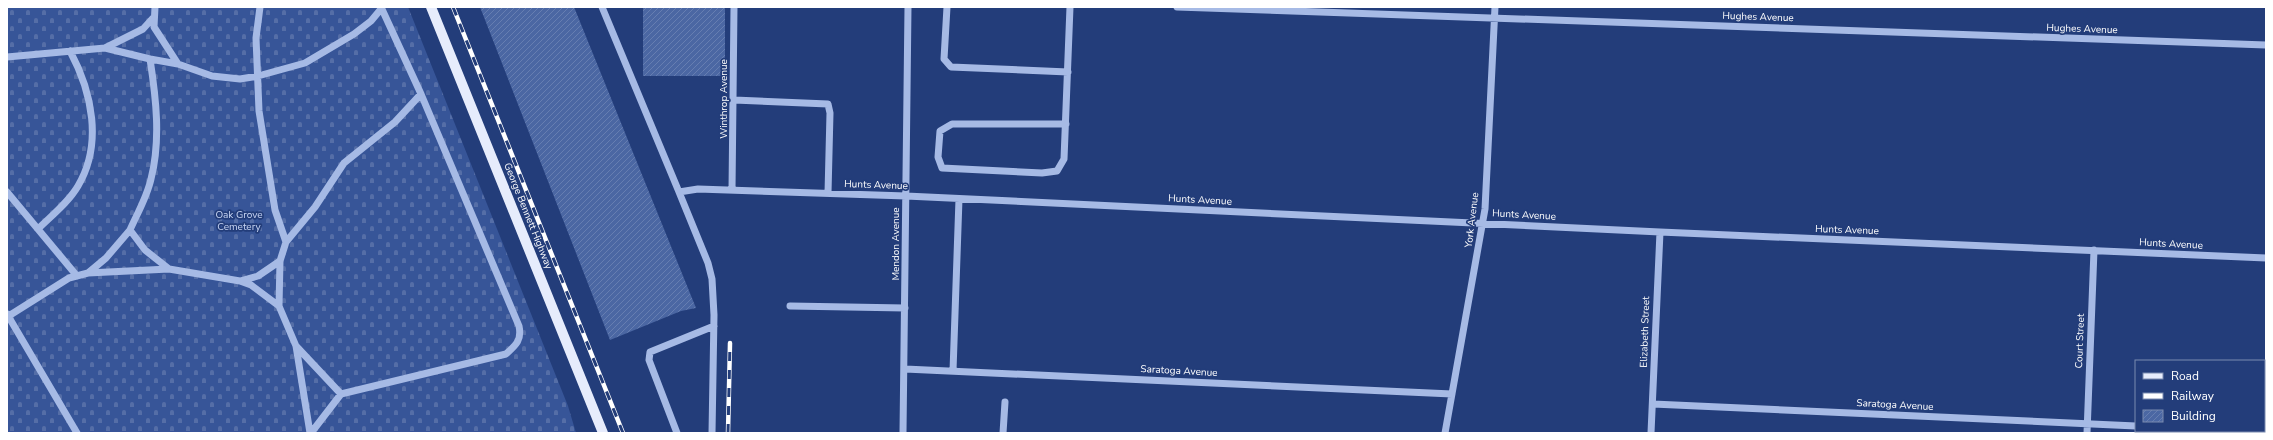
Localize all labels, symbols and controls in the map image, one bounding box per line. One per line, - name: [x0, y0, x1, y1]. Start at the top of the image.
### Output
- street label: Hughes Avenue: [1722, 9, 1794, 25]
- street label: Hughes Avenue: [2046, 21, 2118, 37]
- street label: Winthrop Avenue: [717, 59, 731, 139]
- street label: George Bennett Highway: [500, 161, 556, 272]
- street label: Hunts Avenue: [844, 177, 908, 193]
- street label: Hunts Avenue: [1168, 191, 1232, 209]
- street label: York Avenue: [1462, 191, 1482, 250]
- street label: Hunts Avenue: [1492, 206, 1556, 224]
- street label: Mendon Avenue: [889, 207, 903, 281]
- park label: Oak Grove Cemetery: [215, 208, 263, 234]
- street label: Hunts Avenue: [1815, 222, 1879, 238]
- street label: Hunts Avenue: [2139, 235, 2203, 253]
- street label: Elizabeth Street: [1637, 296, 1653, 368]
- street label: Court Street: [2072, 313, 2088, 369]
- legend: [2135, 360, 2265, 432]
- street label: Saratoga Avenue: [1140, 362, 1218, 380]
- text: Road: [2171, 368, 2199, 384]
- text: Railway: [2171, 388, 2215, 404]
- street label: Saratoga Avenue: [1856, 396, 1934, 414]
- text: Building: [2171, 408, 2216, 424]

